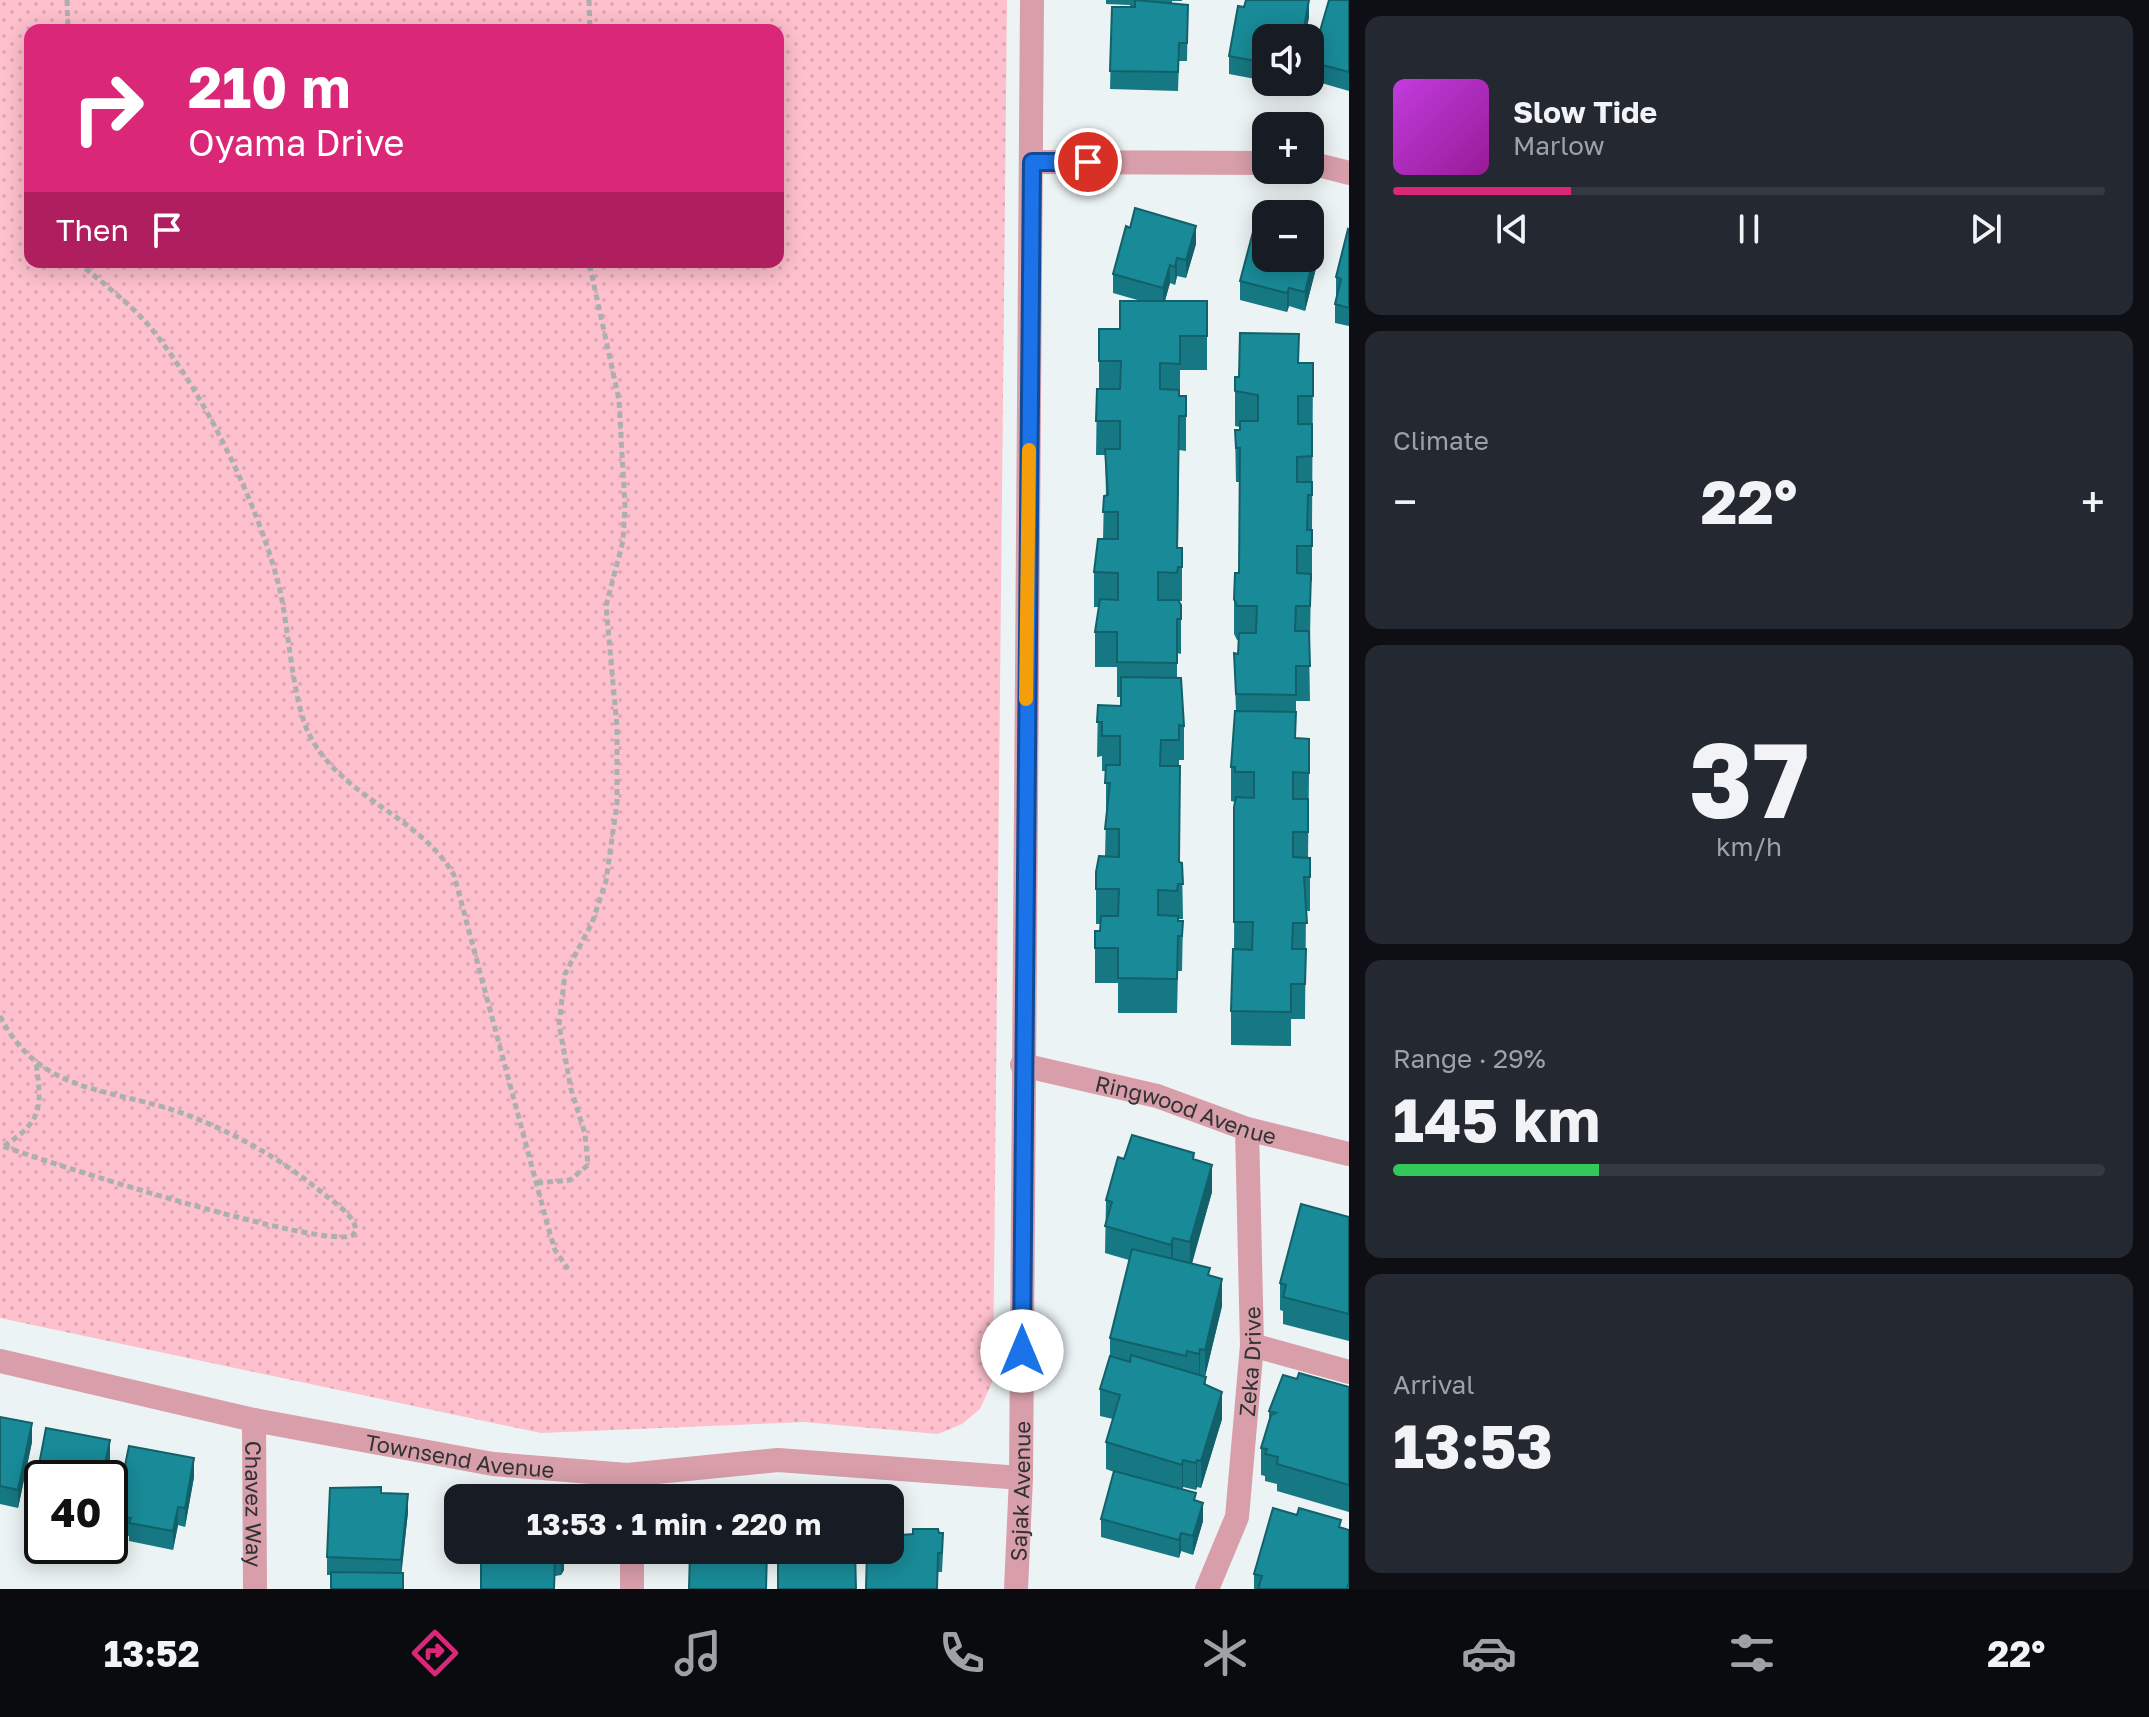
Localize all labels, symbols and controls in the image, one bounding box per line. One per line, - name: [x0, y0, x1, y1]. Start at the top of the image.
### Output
- map controls: [1252, 24, 1324, 272]
- button: sound: [1252, 24, 1324, 96]
- text: 210 m: [188, 53, 350, 120]
- icon: right: [56, 56, 160, 160]
- text: Slow Tide: [1513, 94, 1657, 130]
- button: +: [1252, 112, 1324, 184]
- text: Oyama Drive: [188, 121, 404, 164]
- pin: [1054, 128, 1122, 196]
- text: Marlow: [1513, 130, 1605, 161]
- icon: arrive: [1066, 140, 1110, 184]
- button: −: [1252, 200, 1324, 272]
- icon: previous: [1490, 207, 1534, 251]
- icon: pause: [1727, 207, 1771, 251]
- icon: next: [1964, 207, 2008, 251]
- icon: arrive: [145, 208, 189, 252]
- text: Then: [56, 212, 129, 248]
- text: Climate: [1393, 425, 1489, 456]
- text: 22°: [1701, 465, 1797, 537]
- text: −: [1393, 475, 1417, 528]
- text: +: [2081, 475, 2105, 528]
- text: 37: [1689, 716, 1809, 841]
- text: km/h: [1716, 831, 1782, 862]
- text: Range · 29%: [1393, 1043, 1546, 1074]
- street label: Ringwood Avenue: [1093, 1069, 1279, 1149]
- text: 145 km: [1393, 1083, 1600, 1155]
- street label: Zeka Drive: [1232, 1306, 1266, 1418]
- position arrow: [980, 1309, 1064, 1393]
- text: Arrival: [1393, 1369, 1474, 1400]
- text: 13:53: [1393, 1409, 1553, 1481]
- street label: Sajak Avenue: [1004, 1421, 1035, 1562]
- street label: Townsend Avenue: [364, 1427, 555, 1482]
- street label: Chavez Way: [241, 1441, 268, 1567]
- speed limit sign: 40: [24, 1460, 128, 1564]
- text: 13:53 · 1 min · 220 m: [527, 1506, 821, 1542]
- icon: directions: [407, 1625, 463, 1681]
- icon: music: [670, 1625, 726, 1681]
- icon: phone: [934, 1625, 990, 1681]
- icon: climate: [1197, 1625, 1253, 1681]
- icon: car: [1461, 1625, 1517, 1681]
- icon: filters: [1724, 1625, 1780, 1681]
- text: 13:52: [104, 1632, 200, 1675]
- text: 22°: [1987, 1632, 2045, 1675]

